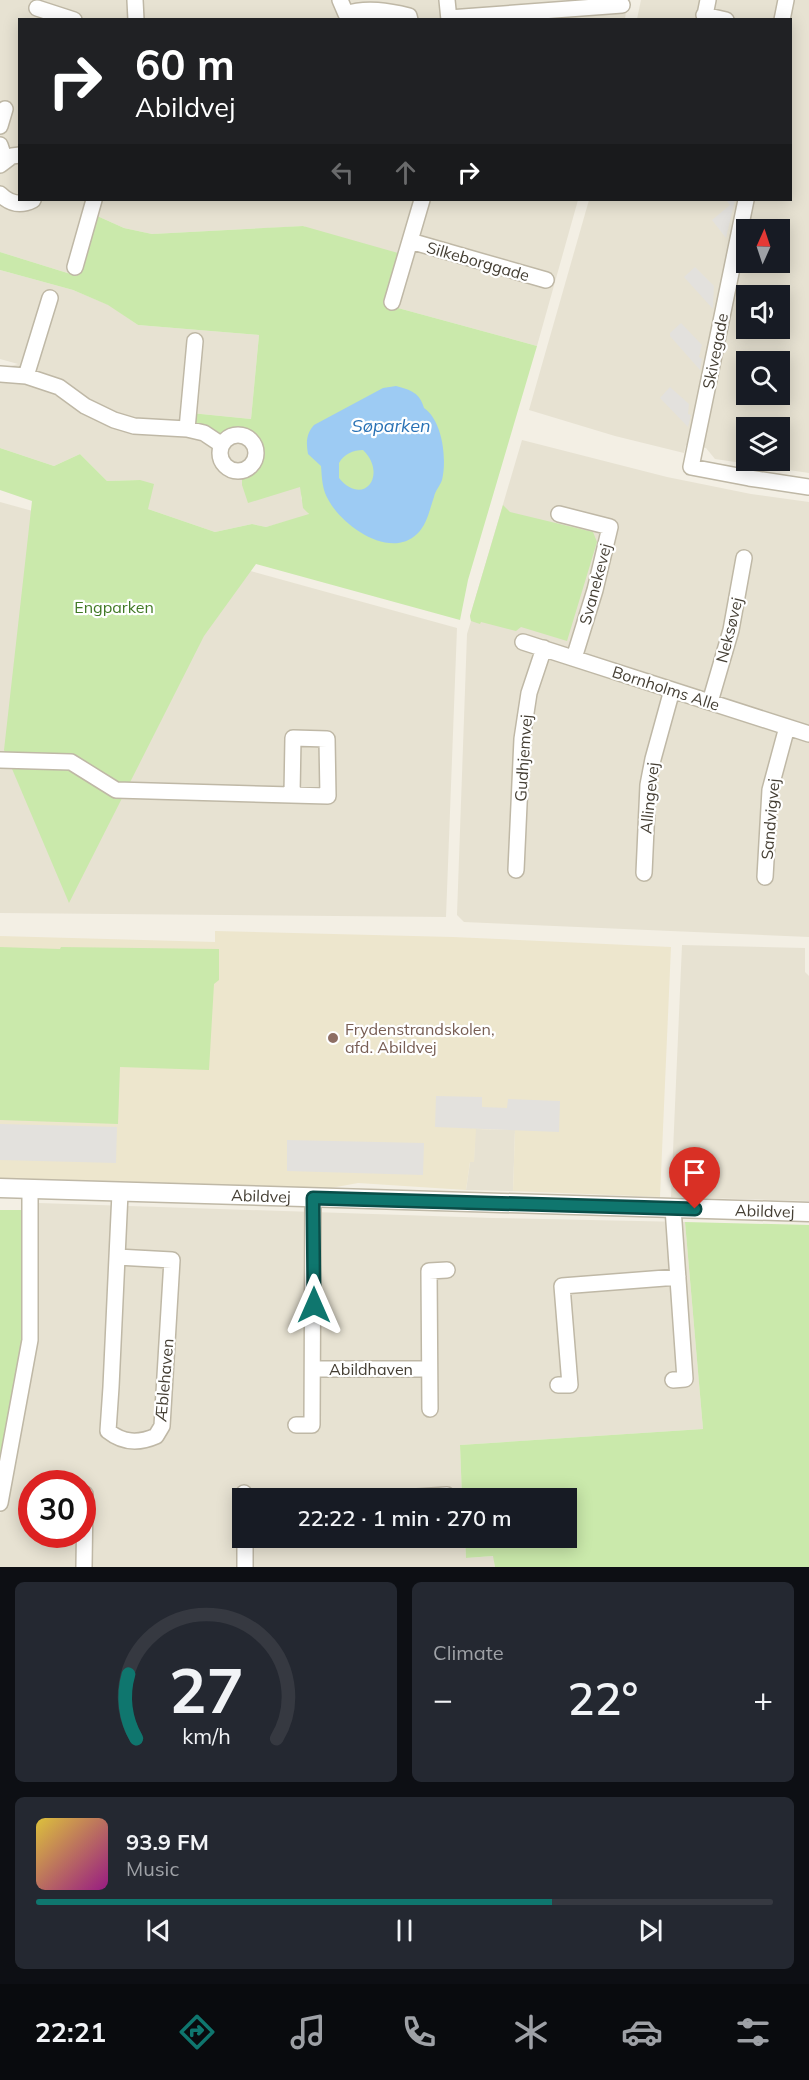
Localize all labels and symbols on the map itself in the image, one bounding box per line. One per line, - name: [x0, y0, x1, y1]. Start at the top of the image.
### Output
- north arrow: [736, 219, 790, 273]
- street label: Silkeborggade: [424, 237, 532, 285]
- street label: Skivegade: [698, 311, 732, 391]
- water label: Søparken: [351, 414, 431, 437]
- street label: Svanekevej: [575, 541, 615, 627]
- street label: Neksøvej: [711, 595, 747, 665]
- park label: Engparken: [74, 597, 154, 617]
- street label: Bornholms Alle: [610, 661, 722, 715]
- street label: Gudhjemvej: [510, 714, 536, 802]
- street label: Allingevej: [635, 761, 663, 835]
- street label: Sandvigvej: [756, 778, 784, 860]
- place label: Frydenstrandskolen, afd. Abildvej: [345, 1019, 495, 1057]
- marker: Frydenstrandskolen, afd. Abildvej: [326, 1031, 340, 1045]
- pin: [669, 1147, 720, 1209]
- street label: Abildvej: [231, 1185, 291, 1207]
- street label: Abildvej: [735, 1200, 795, 1222]
- position arrow: [282, 1273, 346, 1337]
- street label: Æblehaven: [150, 1337, 178, 1423]
- street label: Abildhaven: [329, 1359, 413, 1379]
- speed limit sign: 30: [18, 1470, 96, 1548]

